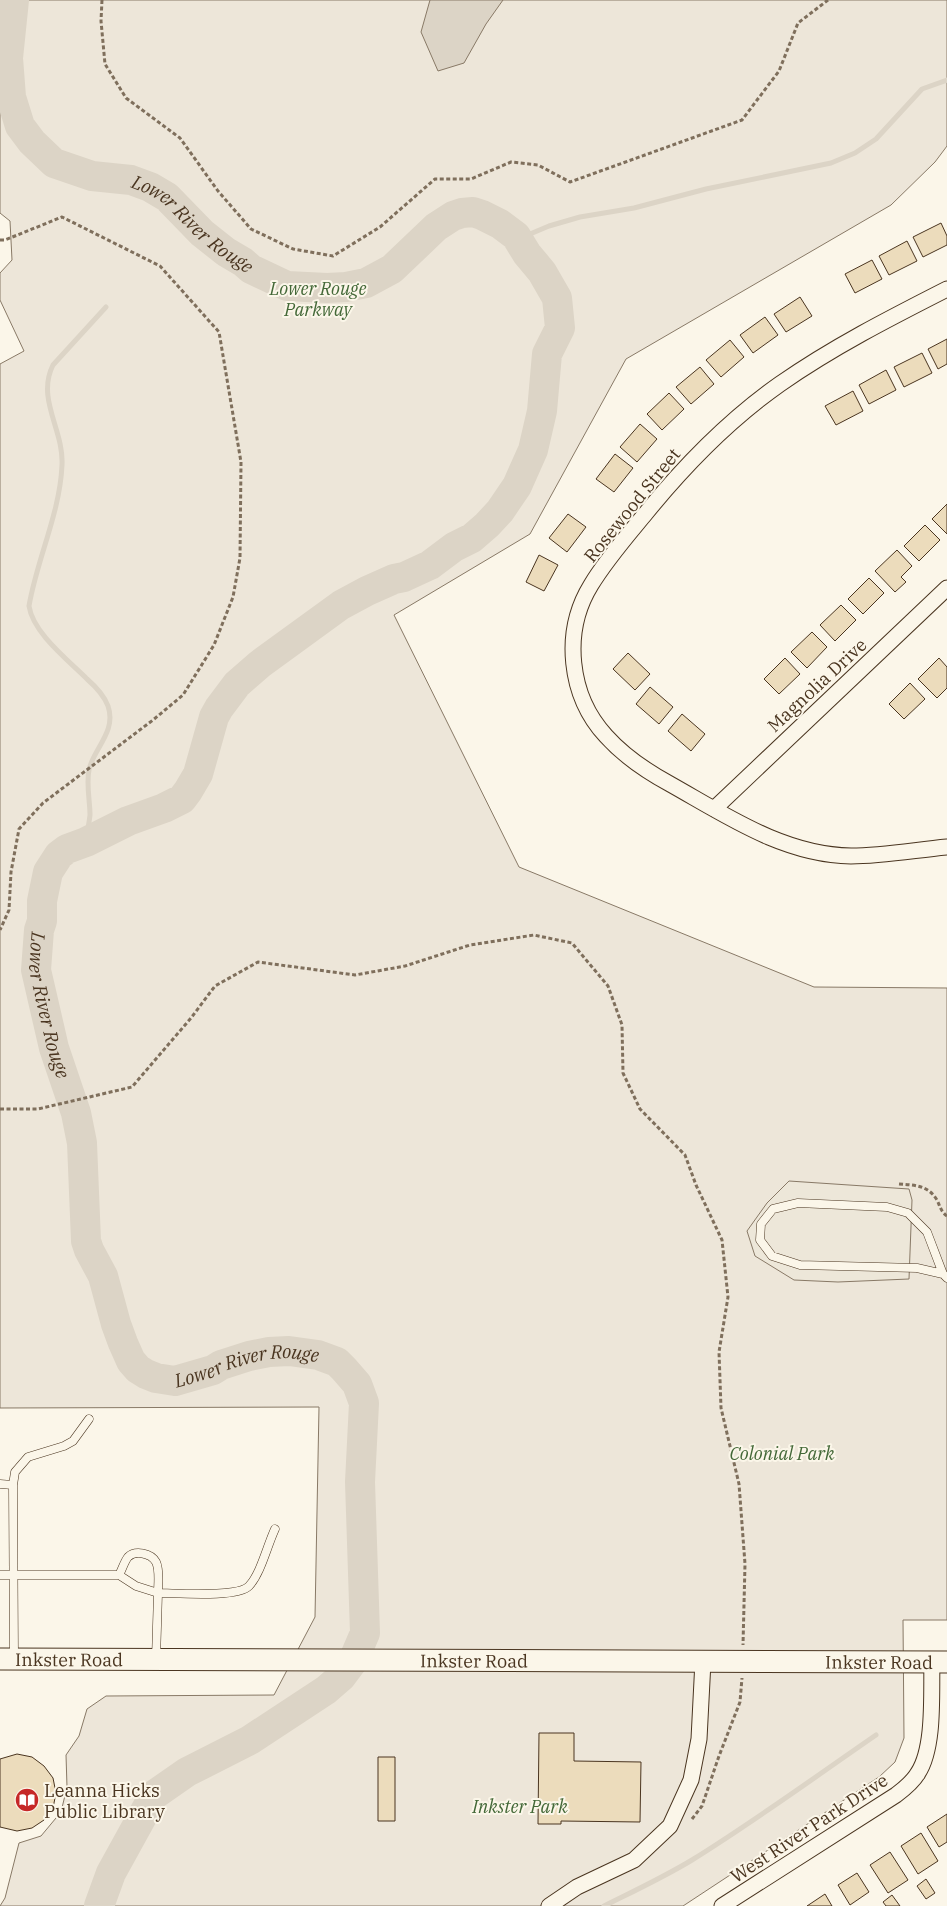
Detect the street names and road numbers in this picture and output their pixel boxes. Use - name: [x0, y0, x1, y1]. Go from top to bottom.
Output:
- street label: Rosewood Street: [579, 443, 685, 567]
- street label: Magnolia Drive: [763, 633, 871, 737]
- street label: Inkster Road: [15, 1648, 123, 1671]
- street label: Inkster Road: [420, 1649, 528, 1672]
- street label: Inkster Road: [825, 1650, 933, 1673]
- street label: West River Park Drive: [726, 1768, 892, 1888]

